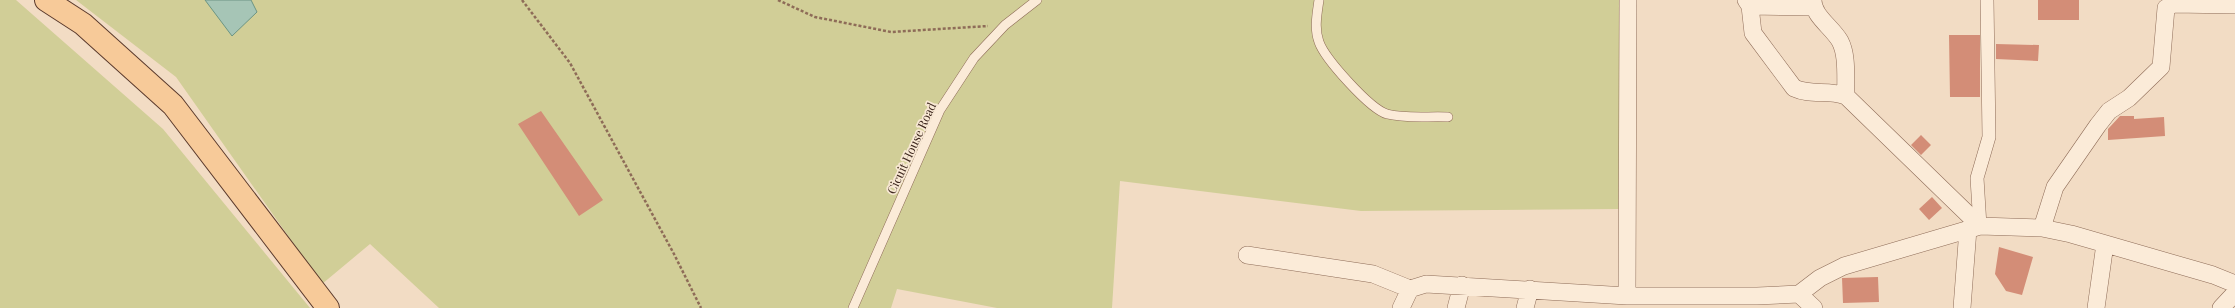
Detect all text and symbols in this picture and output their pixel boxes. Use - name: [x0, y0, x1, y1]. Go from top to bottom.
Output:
- street label: Cicuit House Road: [883, 100, 939, 196]

